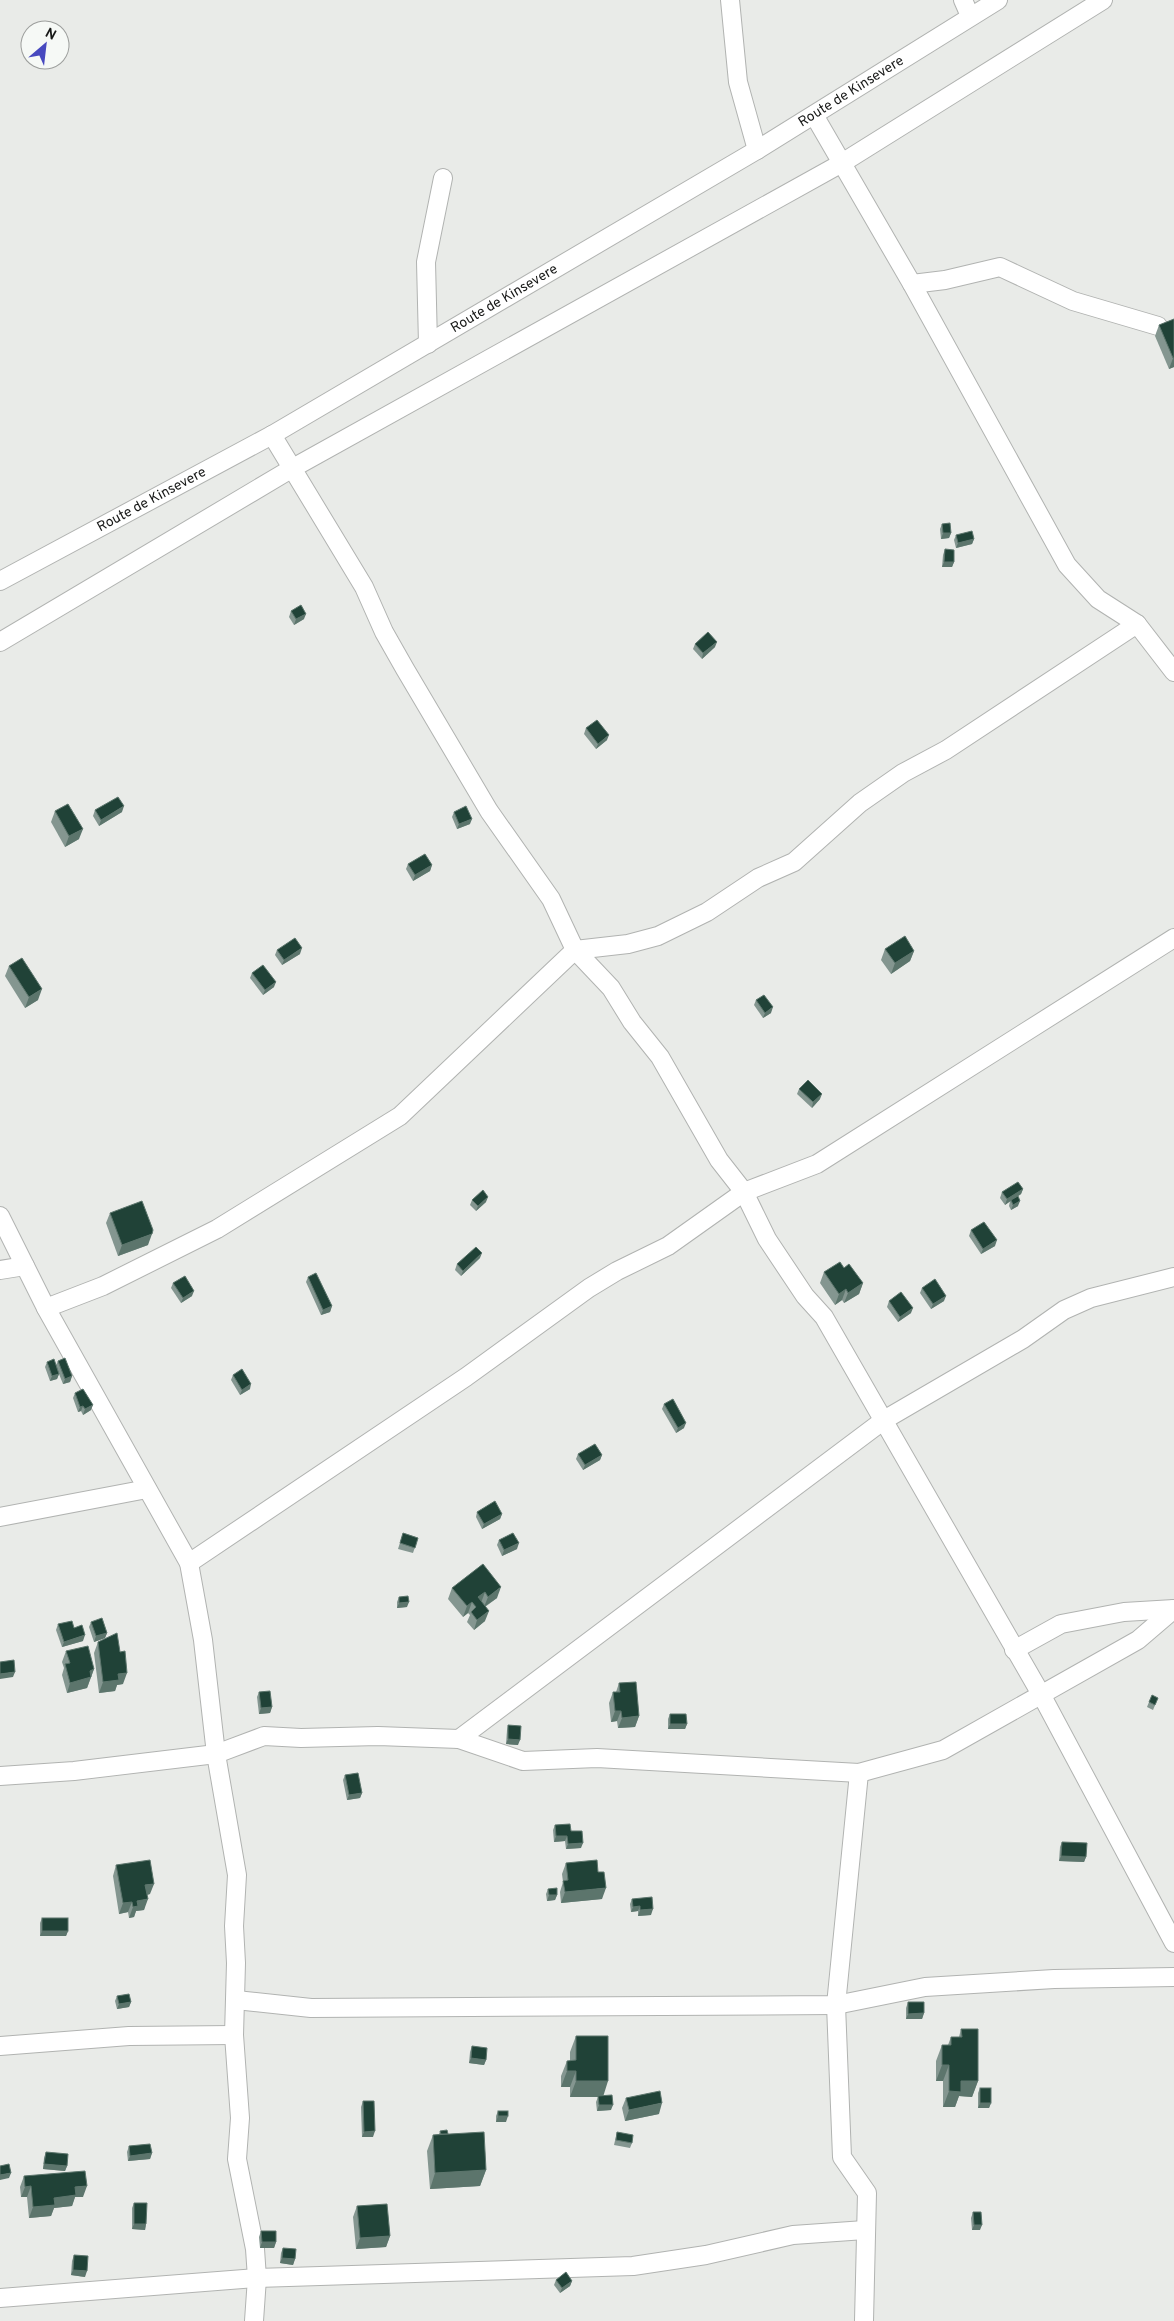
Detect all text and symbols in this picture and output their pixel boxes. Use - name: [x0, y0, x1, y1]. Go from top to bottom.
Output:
- north arrow: [20, 20, 70, 70]
- text: N: [42, 25, 59, 45]
- street label: Route de Kinsevere: [795, 52, 907, 131]
- street label: Route de Kinsevere: [448, 261, 561, 337]
- street label: Route de Kinsevere: [94, 463, 209, 536]

